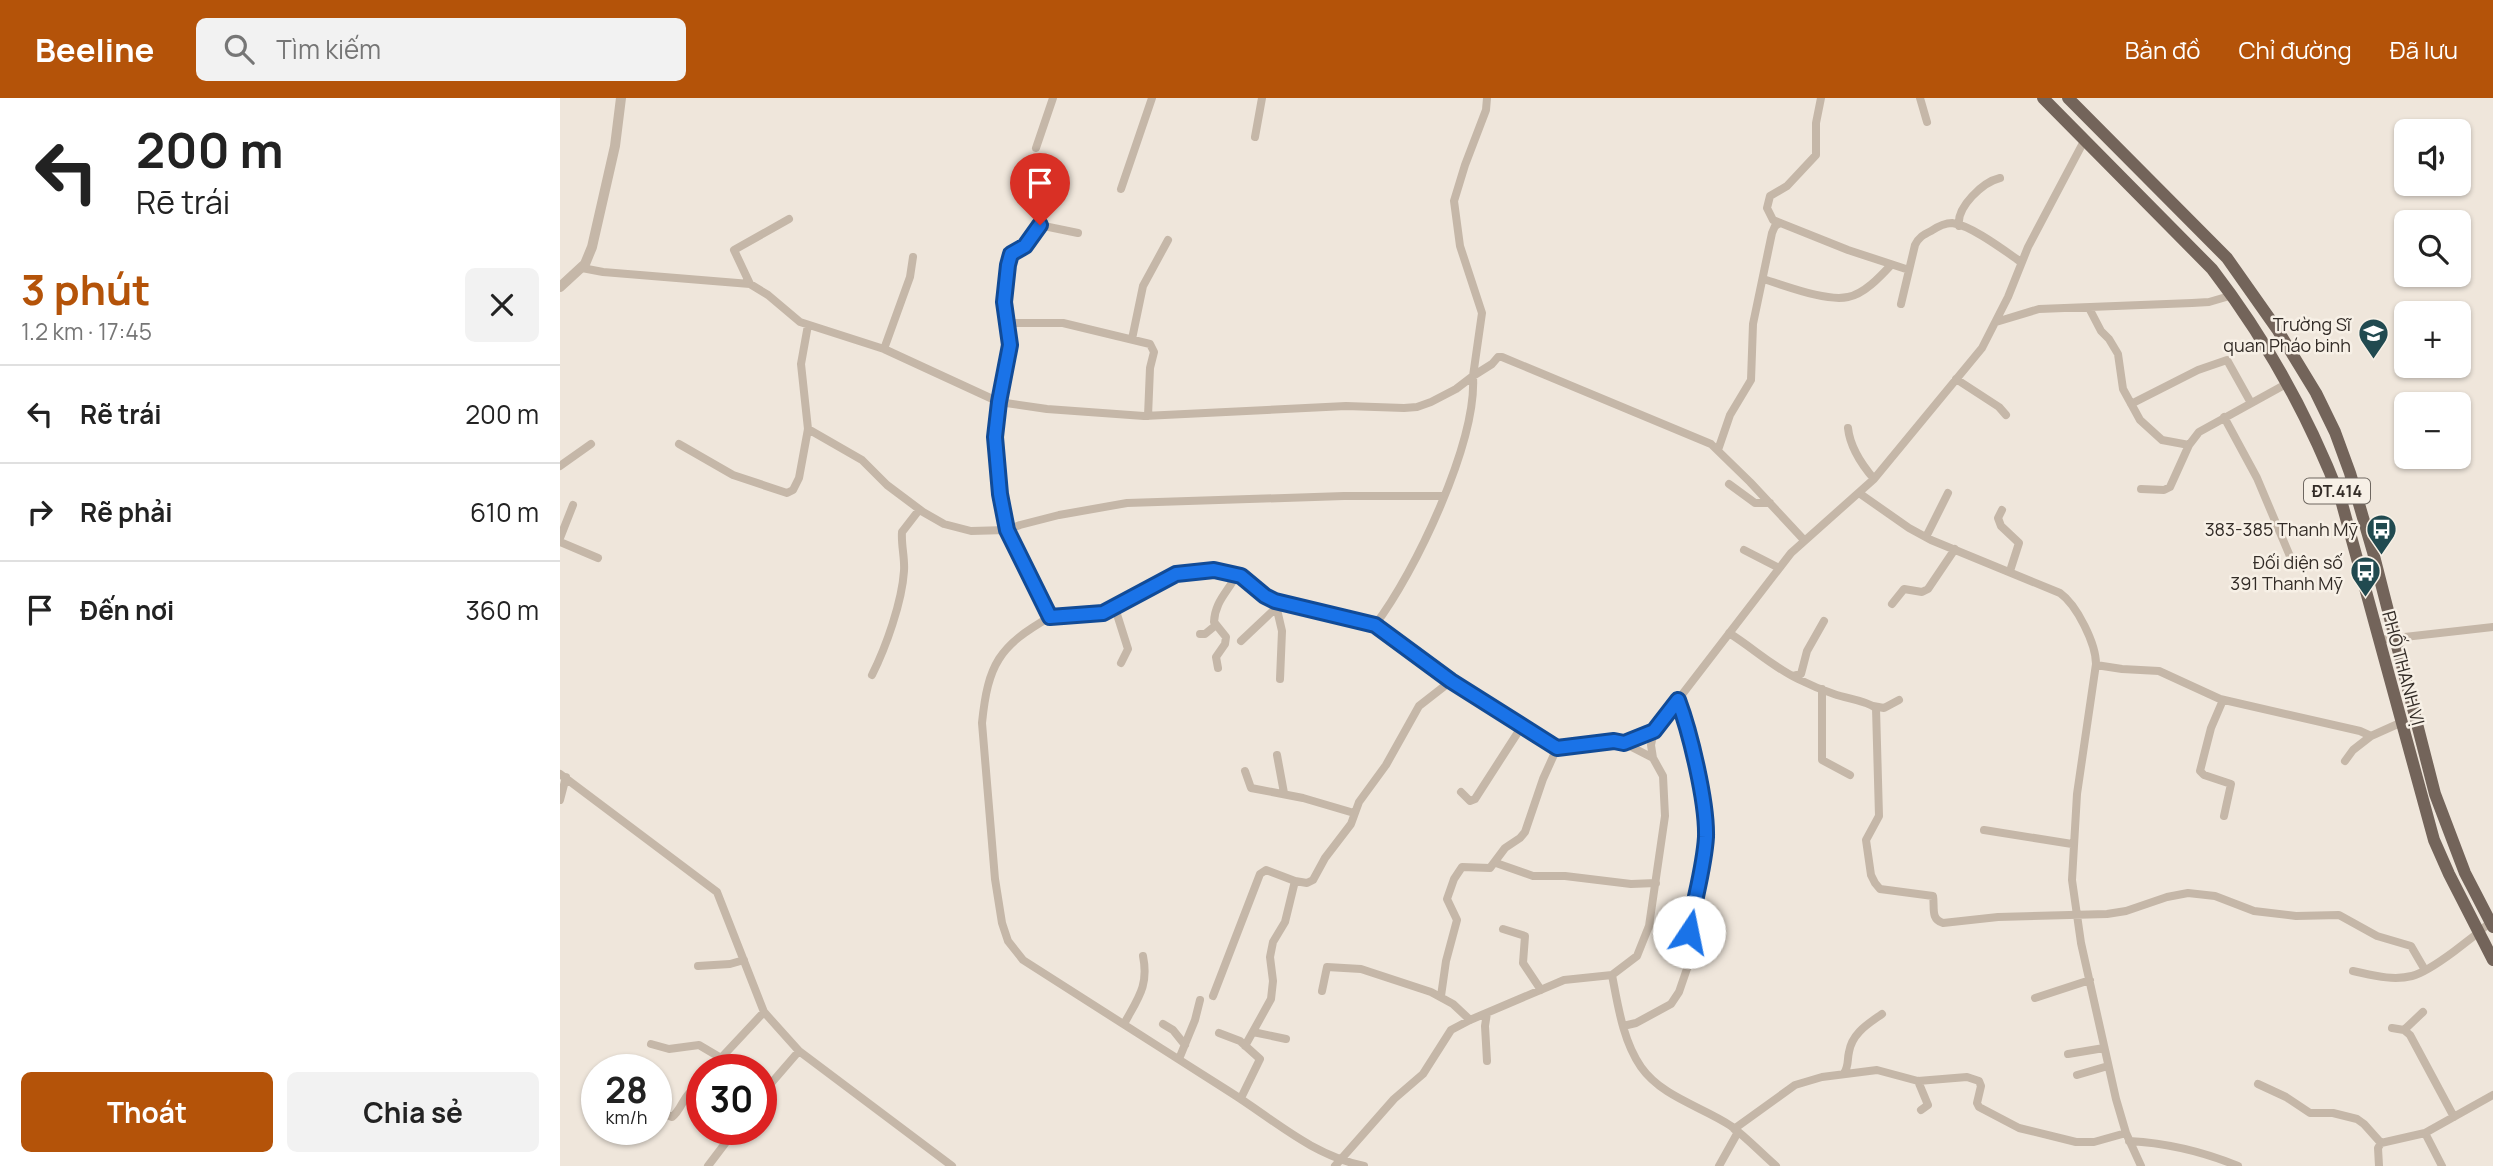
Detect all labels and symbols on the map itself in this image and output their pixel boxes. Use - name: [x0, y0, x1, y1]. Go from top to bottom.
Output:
- pin: [1010, 153, 1070, 225]
- place label: Trường Sĩ quan Pháo binh: [2223, 312, 2352, 357]
- school or university icon: Trường Sĩ quan Pháo binh: [2357, 317, 2391, 361]
- road number: ĐT.414: [2304, 478, 2370, 504]
- bus stop icon: 383-385 Thanh Mỹ: [2364, 512, 2398, 556]
- place label: 383-385 Thanh Mỹ: [2205, 517, 2358, 541]
- place label: Đối diện số 391 Thanh Mỹ: [2230, 550, 2344, 595]
- bus stop icon: Đối diện số 391 Thanh Mỹ: [2349, 555, 2383, 599]
- street label: PHỐ THANH VỊ: [2377, 608, 2432, 728]
- position arrow: [1652, 895, 1726, 969]
- speed limit sign: 30: [686, 1054, 777, 1145]

